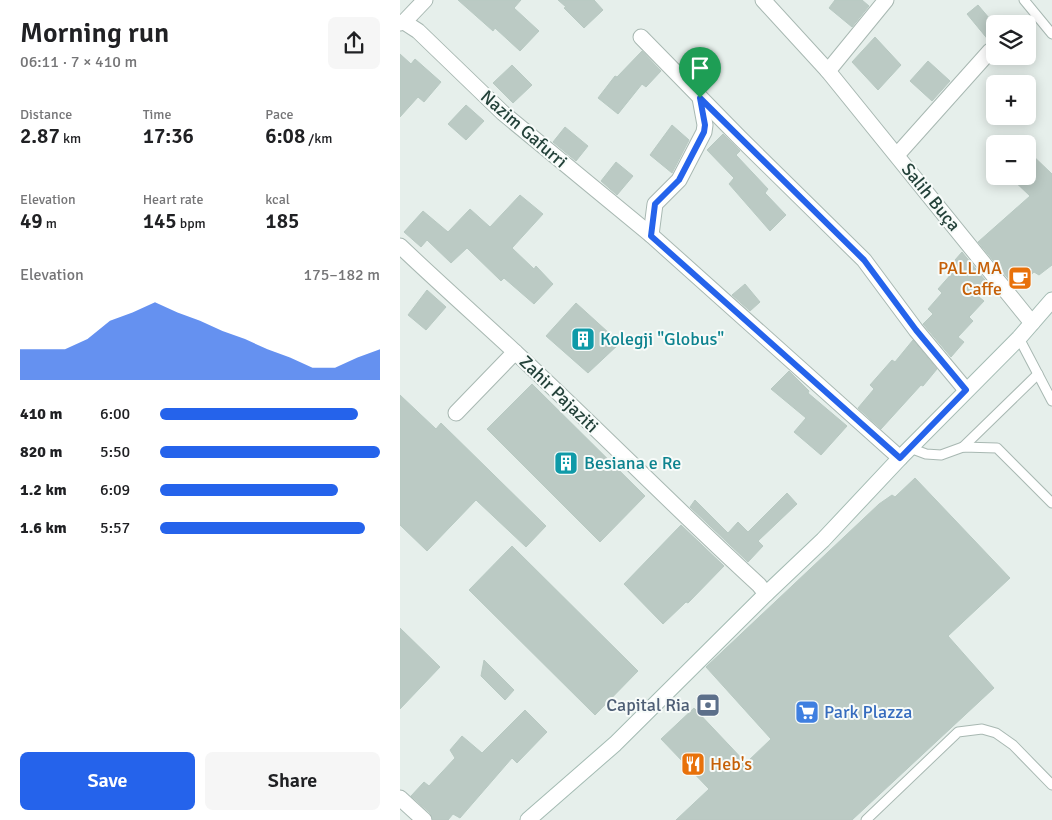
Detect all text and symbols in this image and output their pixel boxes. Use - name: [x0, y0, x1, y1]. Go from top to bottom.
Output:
- map controls: [986, 15, 1036, 185]
- button: layers: [986, 15, 1036, 65]
- text: Morning run: [20, 16, 169, 50]
- button: share: [328, 17, 380, 69]
- pin: [679, 47, 721, 98]
- text: 06:11 · 7 × 410 m: [20, 52, 137, 72]
- icon: arrive: [686, 54, 714, 82]
- button: +: [986, 75, 1036, 125]
- street label: Nazim Gafurri: [476, 85, 572, 173]
- text: Distance: [20, 106, 72, 123]
- text: Time: [143, 106, 172, 123]
- text: Pace: [265, 106, 294, 123]
- text: 2.87: [20, 123, 60, 149]
- text: 17:36: [143, 123, 194, 149]
- text: 6:08: [265, 123, 305, 149]
- text: km: [60, 130, 81, 147]
- text: /km: [305, 130, 332, 147]
- button: −: [986, 135, 1036, 185]
- street label: Salih Buça: [897, 158, 965, 236]
- text: Elevation: [20, 191, 76, 208]
- text: Heart rate: [143, 191, 203, 208]
- text: kcal: [265, 191, 290, 208]
- text: 49: [20, 208, 43, 234]
- text: 145: [143, 208, 177, 234]
- text: 185: [265, 208, 299, 234]
- text: m: [43, 215, 57, 232]
- text: bpm: [177, 215, 206, 232]
- place label: PALLMA Caffe: [938, 257, 1002, 300]
- text: Elevation: [20, 265, 84, 285]
- text: 175–182 m: [303, 265, 380, 285]
- cafe icon: PALLMA Caffe: [1007, 265, 1033, 291]
- building icon: Kolegji "Globus": [570, 326, 596, 352]
- place label: Kolegji "Globus": [600, 328, 724, 350]
- street label: Zahir Pajaziti: [515, 351, 603, 437]
- text: 410 m: [20, 404, 62, 424]
- text: 6:00: [100, 404, 130, 424]
- text: 820 m: [20, 442, 62, 462]
- text: 5:50: [100, 442, 130, 462]
- building icon: Besiana e Re: [553, 450, 579, 476]
- place label: Besiana e Re: [584, 452, 681, 474]
- text: 1.2 km: [20, 480, 67, 500]
- text: 6:09: [100, 480, 130, 500]
- text: 1.6 km: [20, 518, 67, 538]
- text: 5:57: [100, 518, 130, 538]
- bank icon: Capital Ria: [695, 692, 721, 718]
- place label: Capital Ria: [606, 694, 690, 716]
- supermarket icon: Park Plazza: [794, 699, 820, 725]
- place label: Park Plazza: [824, 701, 912, 723]
- restaurant icon: Heb's: [680, 751, 706, 777]
- button: Save: [20, 752, 195, 810]
- button: Share: [205, 752, 380, 810]
- place label: Heb's: [710, 753, 752, 775]

